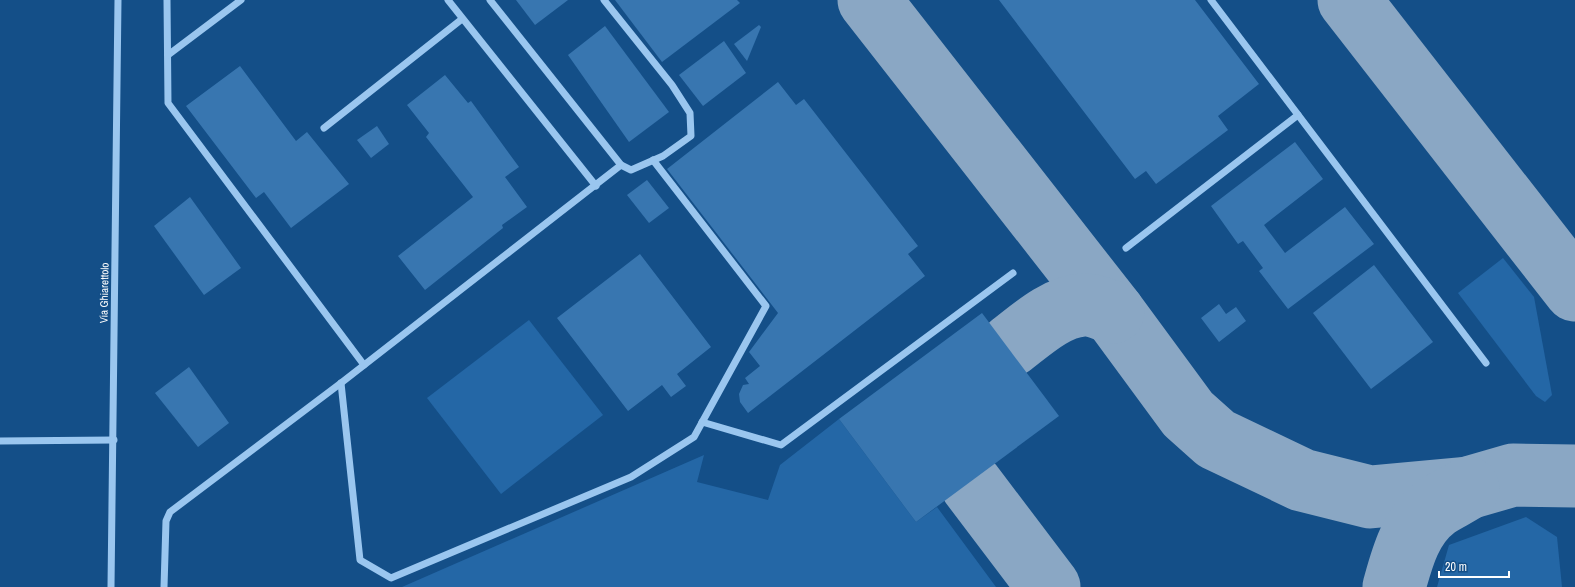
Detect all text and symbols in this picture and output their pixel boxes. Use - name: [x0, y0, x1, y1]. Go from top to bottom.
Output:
- street label: Via Ghiarettolo: [96, 263, 112, 323]
- scale bar: [1439, 553, 1509, 579]
- text: 20 m: [1445, 559, 1467, 575]

